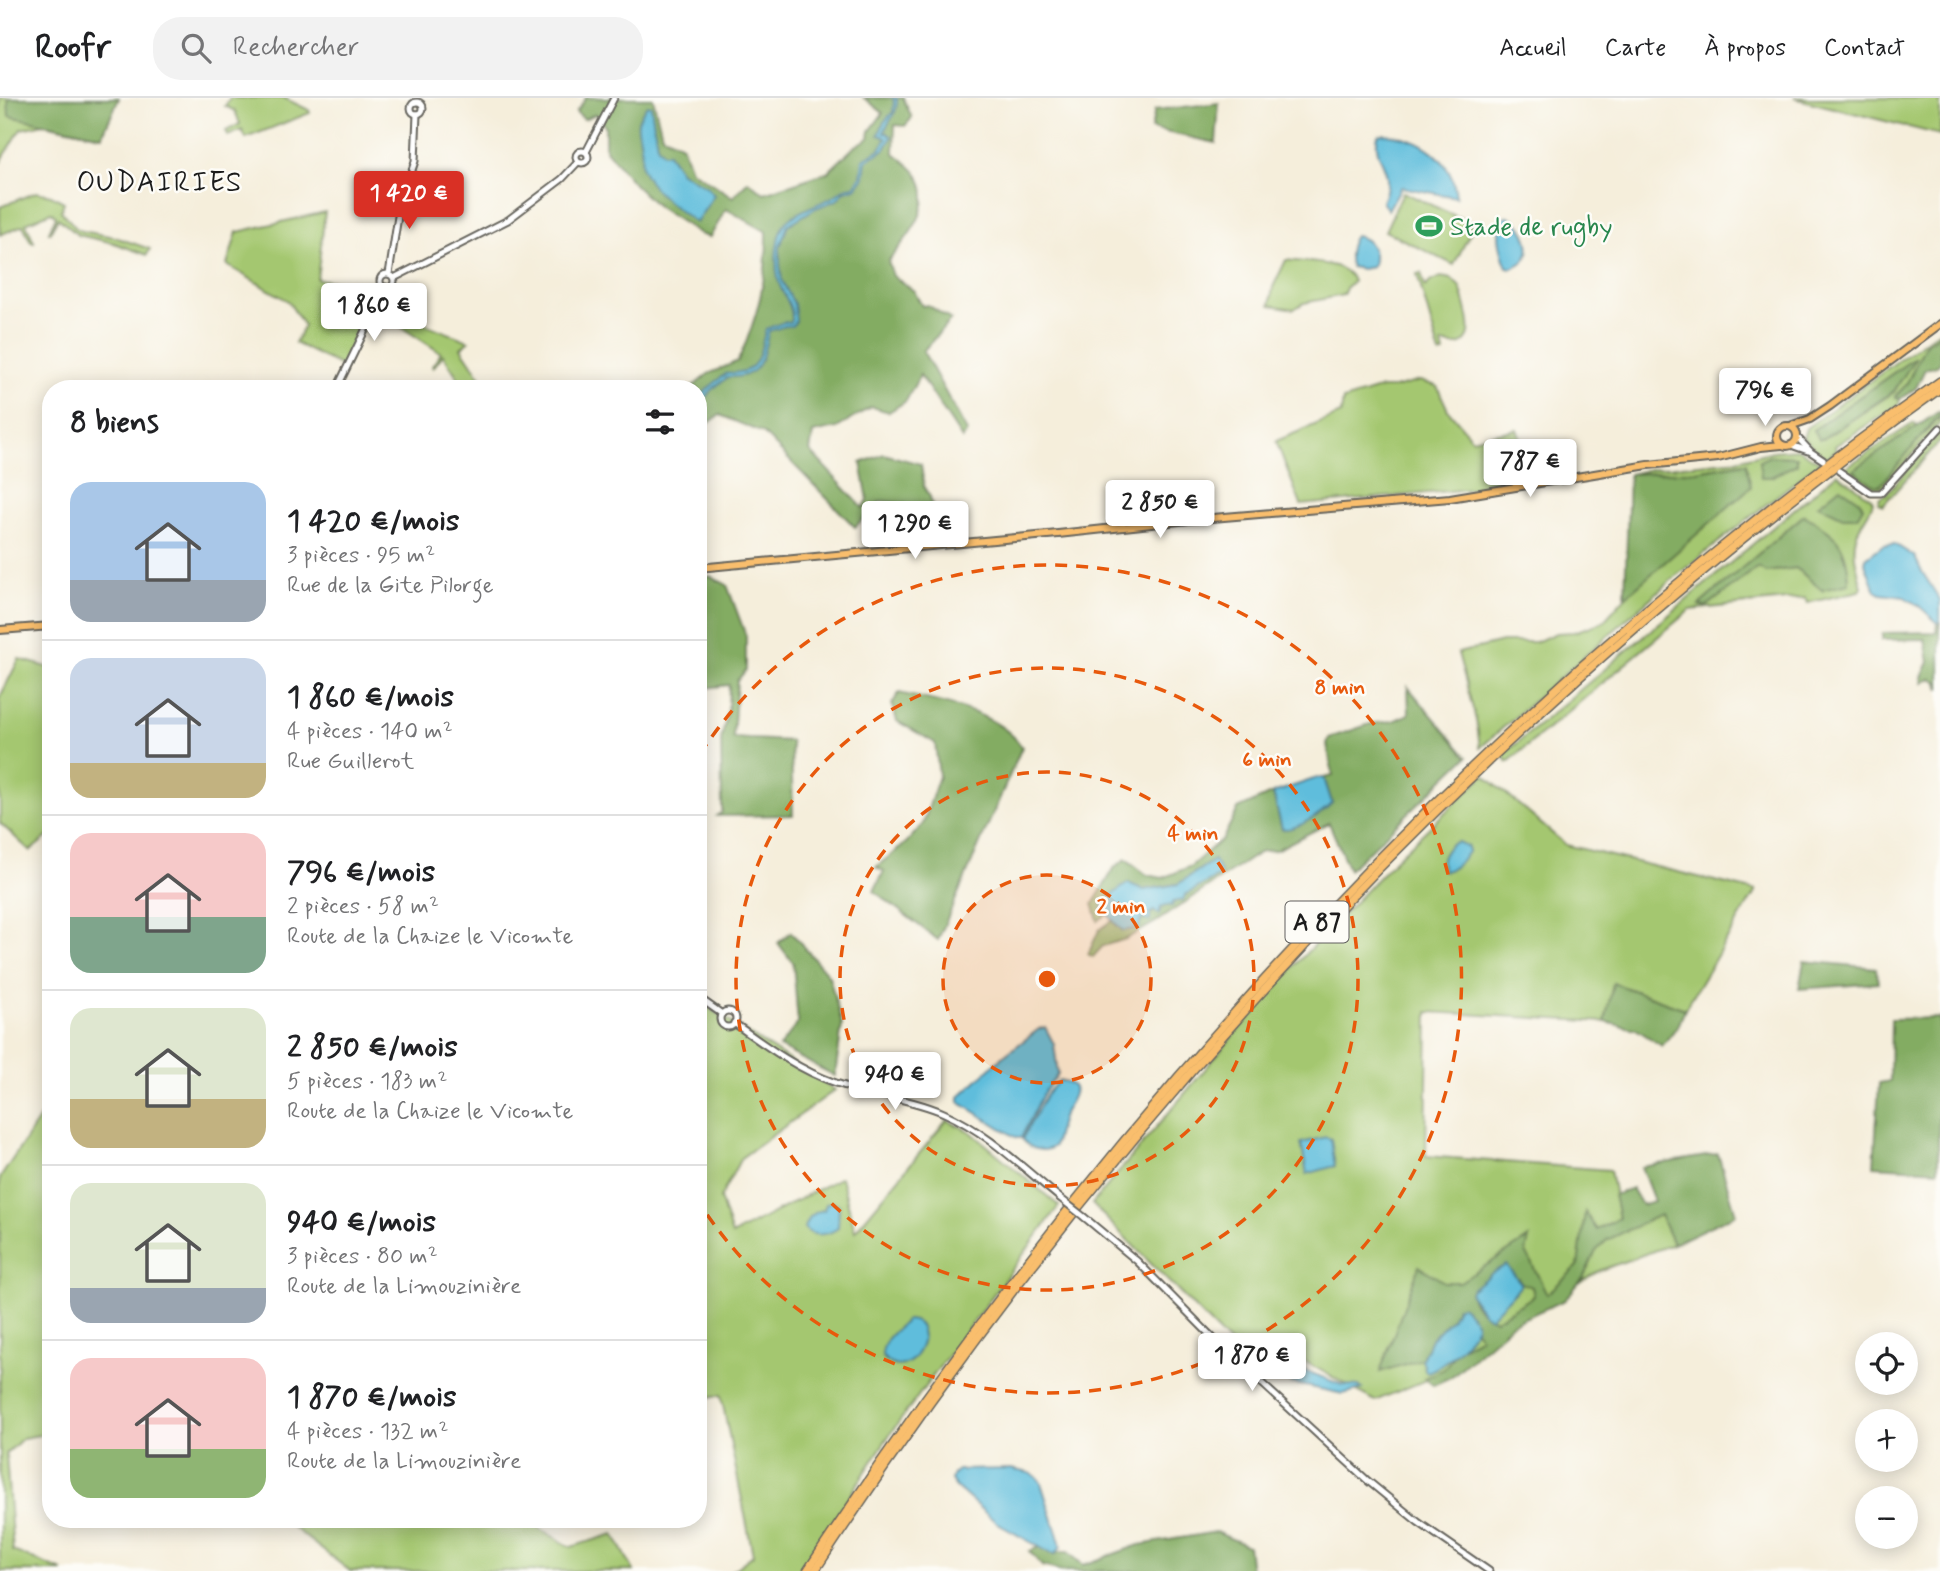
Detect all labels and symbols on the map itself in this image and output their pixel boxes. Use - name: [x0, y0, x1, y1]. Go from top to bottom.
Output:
- district label: OUDAIRIES: [77, 165, 243, 202]
- pin: 1 420 €: [344, 172, 474, 231]
- sports icon: Stade de rugby: [1414, 211, 1444, 241]
- place label: Stade de rugby: [1450, 211, 1612, 247]
- pin: 1 860 €: [309, 284, 439, 343]
- pin: 796 €: [1716, 368, 1814, 428]
- pin: 787 €: [1481, 440, 1579, 499]
- pin: 2 850 €: [1095, 480, 1225, 540]
- pin: 1 290 €: [850, 502, 980, 561]
- text: 8 min: [1315, 674, 1365, 702]
- text: 6 min: [1242, 746, 1292, 774]
- text: 4 min: [1167, 820, 1219, 848]
- text: 2 min: [1096, 893, 1146, 921]
- road number: A 87: [1286, 902, 1348, 942]
- centre of rings: [1035, 967, 1059, 991]
- pin: 940 €: [846, 1052, 944, 1112]
- pin: 1 870 €: [1187, 1334, 1317, 1393]

